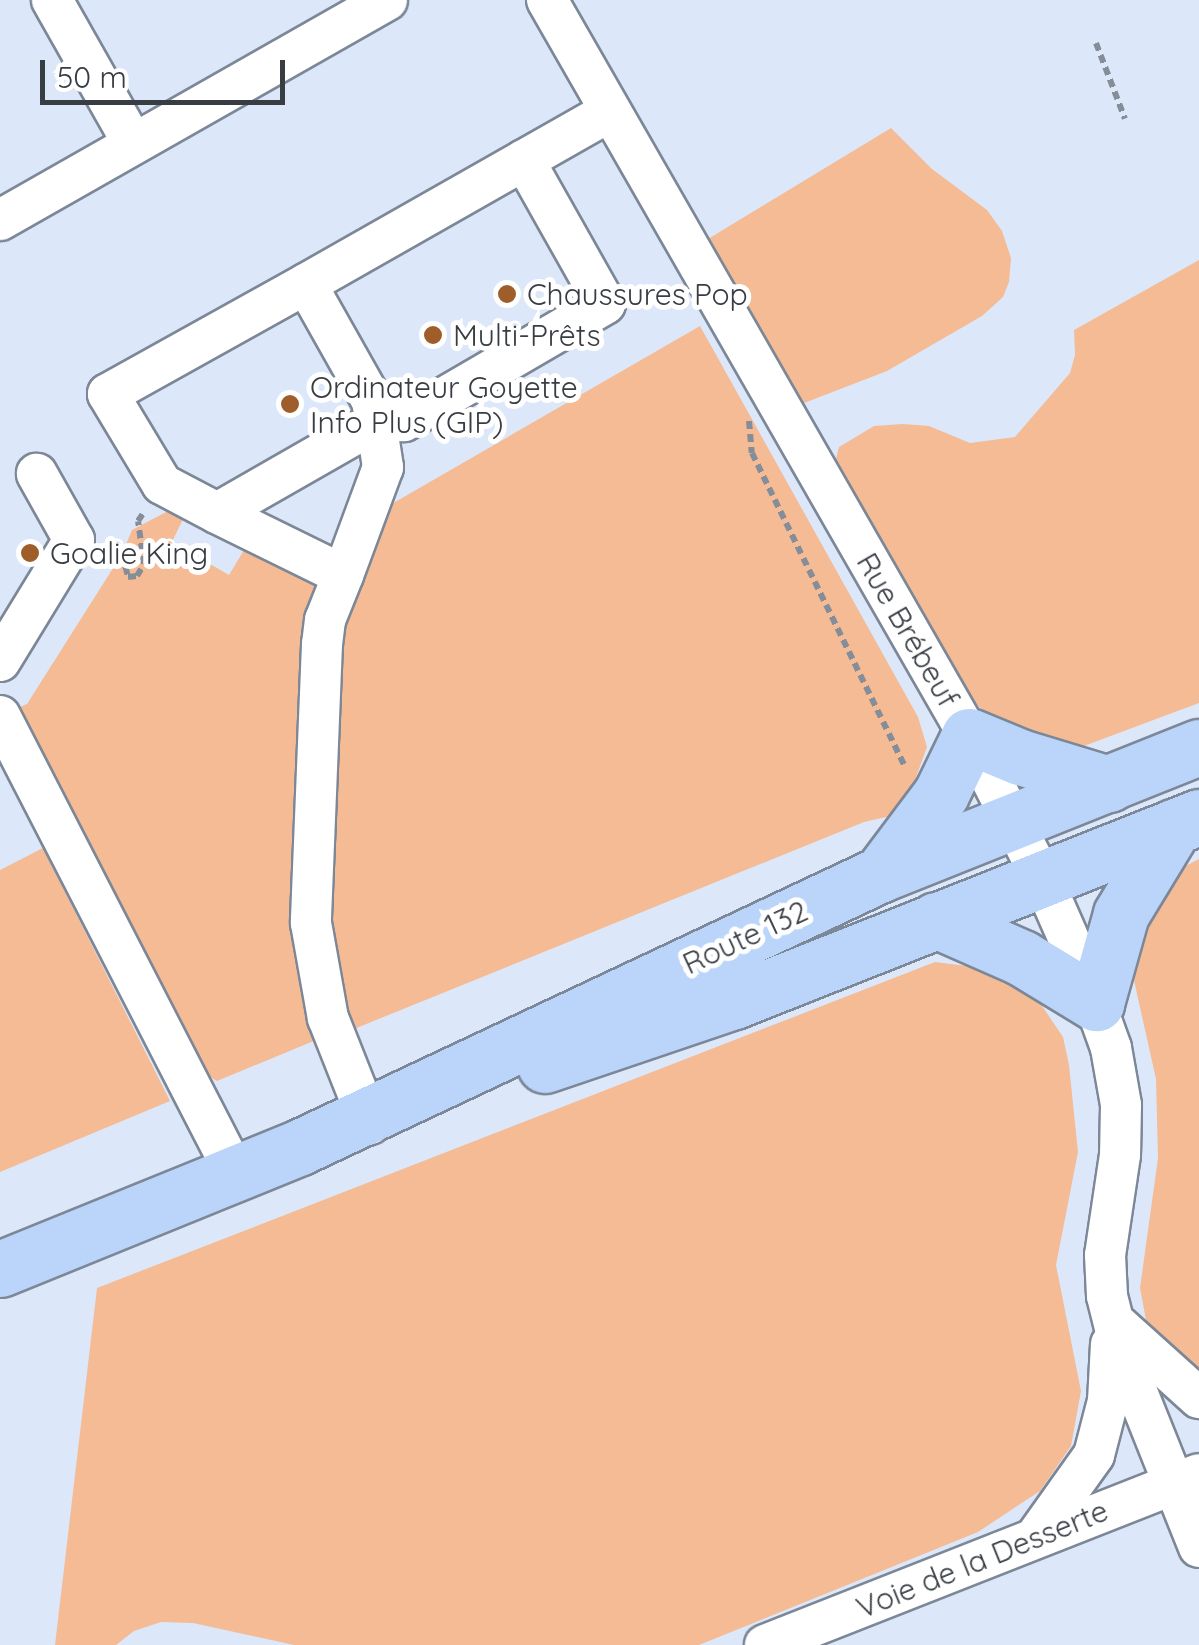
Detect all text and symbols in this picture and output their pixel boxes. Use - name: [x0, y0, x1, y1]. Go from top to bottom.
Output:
- scale bar: [45, 40, 290, 102]
- text: 50 m: [57, 58, 127, 96]
- place label: Chaussures Pop: [527, 276, 748, 312]
- marker: Chaussures Pop: [496, 283, 518, 305]
- place label: Multi-Prêts: [453, 317, 601, 353]
- marker: Multi-Prêts: [422, 324, 444, 346]
- place label: Ordinateur Goyette Info Plus (GIP): [310, 369, 578, 440]
- marker: Ordinateur Goyette Info Plus (GIP): [279, 393, 301, 415]
- place label: Goalie King: [50, 535, 208, 571]
- marker: Goalie King: [19, 542, 41, 564]
- street label: Rue Brébeuf: [849, 546, 967, 714]
- street label: Route 132: [677, 892, 813, 982]
- street label: Voie de la Desserte: [851, 1492, 1113, 1626]

